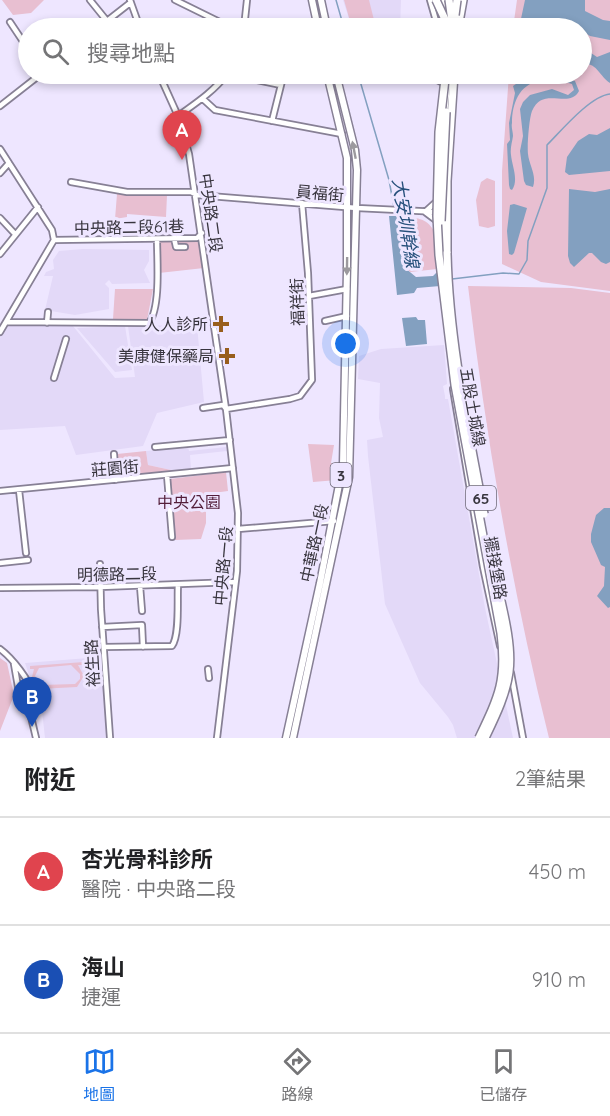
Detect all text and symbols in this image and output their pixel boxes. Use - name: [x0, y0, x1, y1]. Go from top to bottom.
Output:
- search box: [18, 18, 592, 84]
- icon: search: [39, 35, 72, 68]
- text: 搜尋地點: [87, 39, 175, 67]
- pin: A: [162, 110, 201, 160]
- one-way arrow: [349, 140, 358, 159]
- street label: 中央路二段: [196, 172, 226, 254]
- water label: 大安圳幹線: [388, 177, 425, 271]
- street label: 員福街: [295, 181, 345, 205]
- street label: 中央路二段61巷: [74, 216, 184, 238]
- one-way arrow: [342, 256, 352, 275]
- street label: 福祥街: [286, 278, 308, 326]
- place label: 人人診所: [144, 314, 208, 334]
- marker: 人人診所: [212, 315, 230, 333]
- your location: [331, 329, 360, 358]
- place label: 美康健保藥局: [118, 346, 214, 366]
- marker: 美康健保藥局: [218, 347, 236, 365]
- street label: 五股土城線: [456, 366, 490, 448]
- street label: 莊園街: [90, 456, 140, 480]
- road number: 3: [330, 463, 352, 487]
- road number: 65: [466, 486, 496, 510]
- park label: 中央公園: [157, 492, 221, 512]
- street label: 中華路一段: [296, 502, 332, 584]
- street label: 中央路一段: [210, 525, 236, 607]
- street label: 擺接堡路: [481, 535, 511, 601]
- street label: 明德路二段: [77, 563, 157, 585]
- street label: 裕生路: [81, 639, 103, 687]
- pin: B: [12, 678, 51, 727]
- text: 附近: [24, 763, 76, 796]
- text: 2筆結果: [515, 766, 586, 791]
- text: 杏光骨科診所: [81, 845, 213, 873]
- text: A: [37, 859, 50, 884]
- text: 450 m: [529, 859, 586, 884]
- text: 醫院 · 中央路二段: [81, 876, 236, 901]
- text: 海山: [81, 953, 125, 981]
- text: B: [37, 967, 50, 992]
- text: 910 m: [532, 967, 586, 992]
- text: 捷運: [81, 984, 121, 1009]
- tab: 地圖: [83, 1045, 116, 1105]
- tab: 路線: [281, 1045, 314, 1105]
- tab: 已儲存: [479, 1045, 527, 1105]

